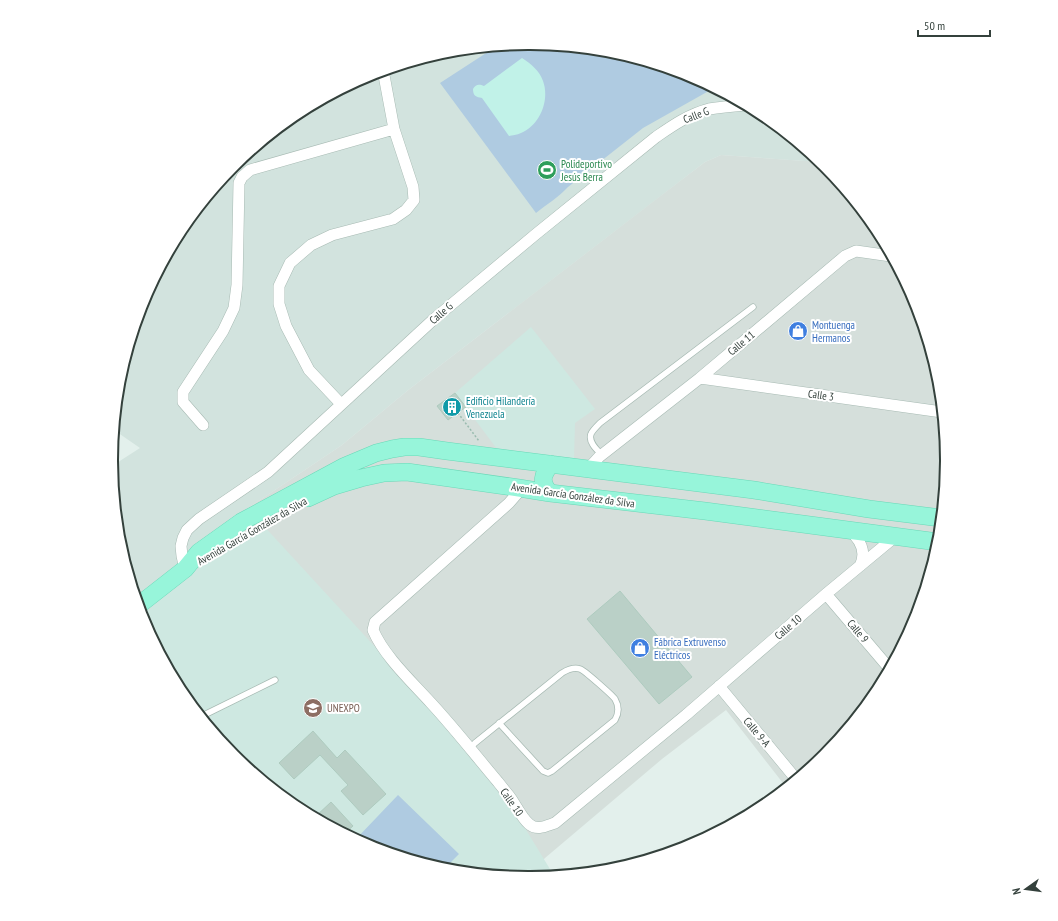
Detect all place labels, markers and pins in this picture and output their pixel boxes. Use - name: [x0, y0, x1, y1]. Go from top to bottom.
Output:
- place label: Polideportivo Jesús Berra: [560, 157, 612, 184]
- sports icon: Polideportivo Jesús Berra: [536, 159, 558, 181]
- place label: Montuenga Hermanos: [812, 318, 855, 345]
- shop icon: Montuenga Hermanos: [787, 320, 809, 342]
- place label: Edificio Hilandería Venezuela: [465, 394, 535, 421]
- building icon: Edificio Hilandería Venezuela: [441, 396, 463, 418]
- place label: Fábrica Extruvenso Eléctricos: [654, 635, 726, 662]
- shop icon: Fábrica Extruvenso Eléctricos: [629, 637, 651, 659]
- school or university icon: UNEXPO: [302, 697, 324, 719]
- place label: UNEXPO: [327, 701, 360, 715]

